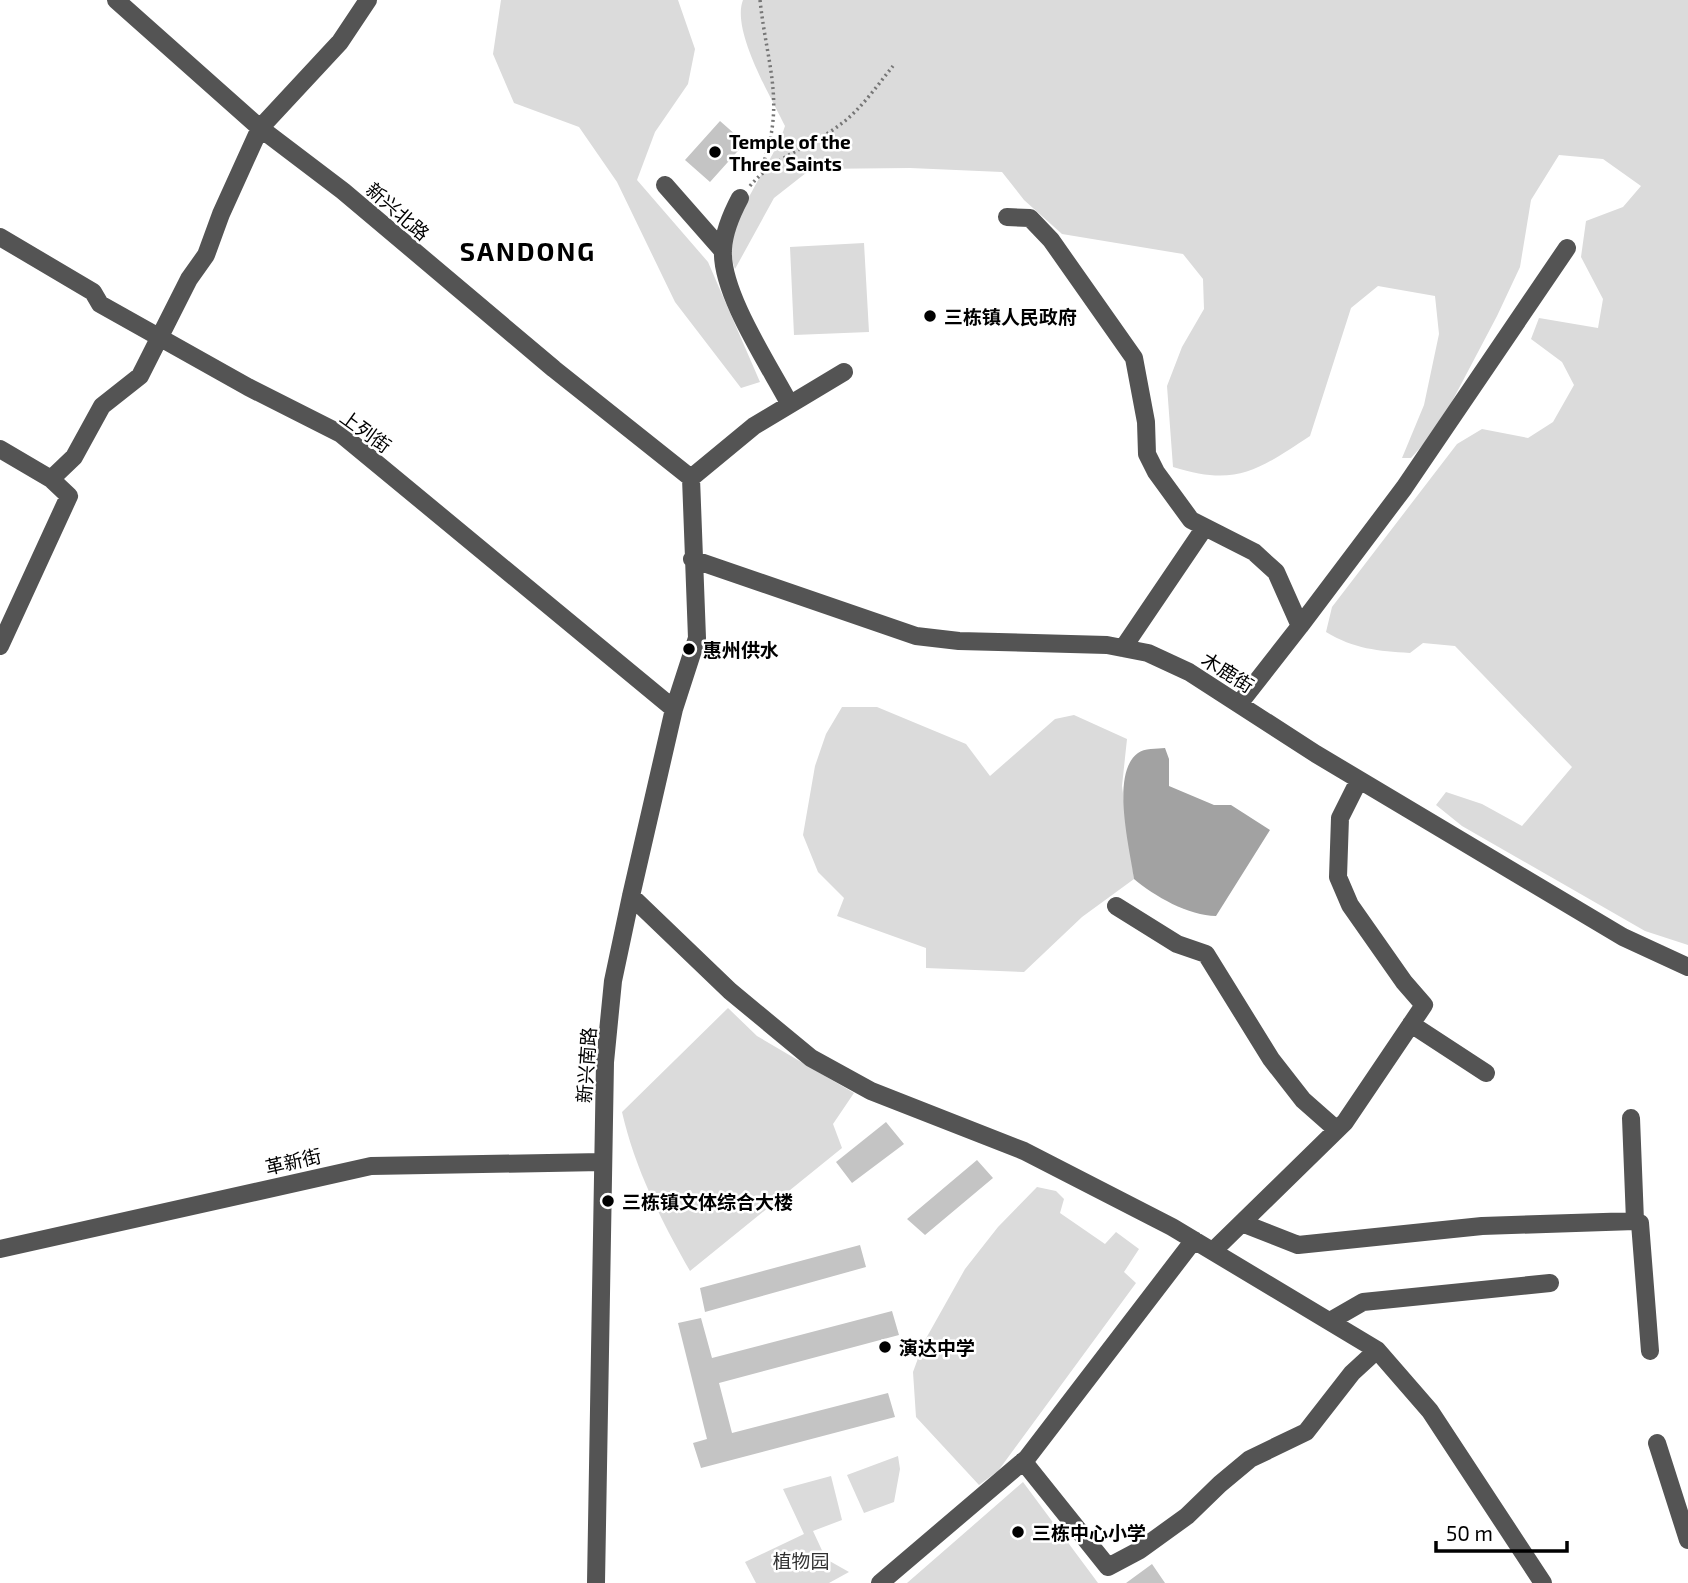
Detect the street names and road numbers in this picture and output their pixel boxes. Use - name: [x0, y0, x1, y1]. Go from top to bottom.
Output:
- street label: 新兴北路: [362, 177, 434, 245]
- street label: 上列街: [336, 405, 396, 457]
- street label: 木鹿街: [1198, 647, 1258, 697]
- street label: 新兴南路: [572, 1026, 600, 1104]
- street label: 革新街: [263, 1143, 323, 1179]

